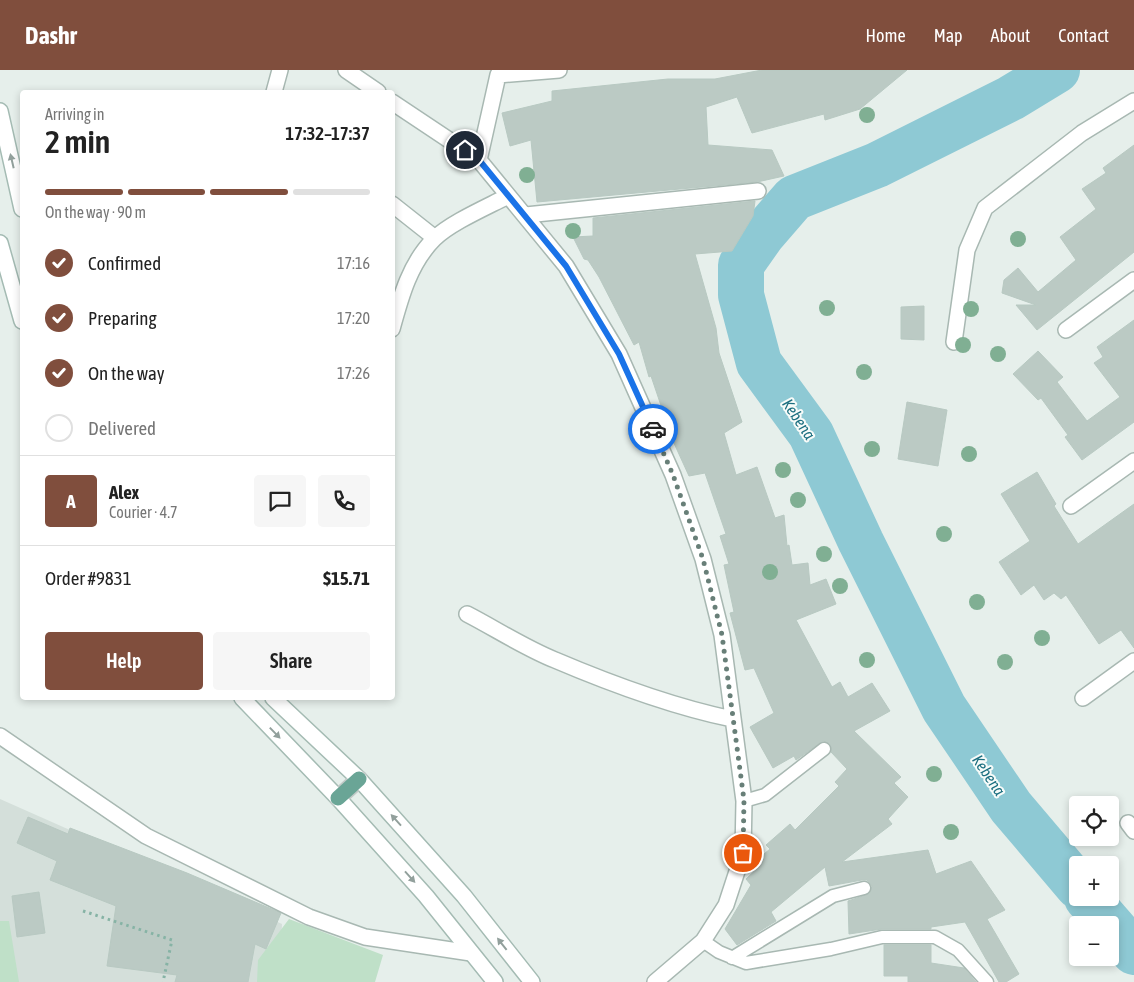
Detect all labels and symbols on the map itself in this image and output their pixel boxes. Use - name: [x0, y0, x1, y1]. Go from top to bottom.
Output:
- pin: [444, 129, 486, 171]
- one-way arrow: [8, 154, 16, 169]
- water label: Kebena: [779, 395, 819, 443]
- courier: [628, 404, 678, 454]
- one-way arrow: [269, 726, 281, 738]
- water label: Kebena: [969, 751, 1009, 799]
- one-way arrow: [390, 815, 402, 827]
- pin: [722, 832, 764, 874]
- one-way arrow: [404, 871, 416, 883]
- one-way arrow: [496, 938, 507, 951]

